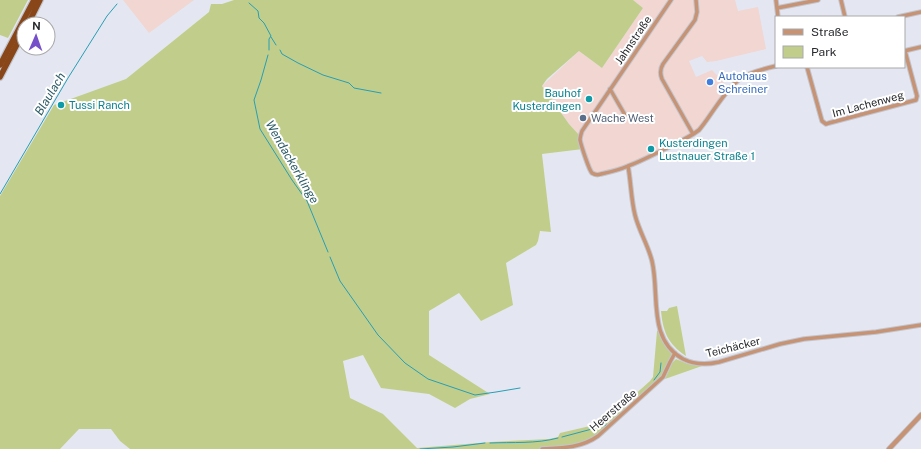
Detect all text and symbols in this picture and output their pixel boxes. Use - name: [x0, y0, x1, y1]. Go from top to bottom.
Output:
- street label: Jahnstraße: [612, 14, 654, 66]
- north arrow: [16, 16, 56, 56]
- legend: [775, 16, 905, 68]
- text: N: [32, 20, 41, 32]
- text: Straße: [811, 25, 849, 39]
- text: Park: [811, 45, 837, 59]
- water label: Blaulach: [32, 70, 68, 118]
- place label: Autohaus Schreiner: [718, 70, 768, 95]
- marker: Autohaus Schreiner: [705, 77, 715, 87]
- place label: Bauhof Kusterdingen: [512, 87, 582, 112]
- street label: Im Lachenweg: [831, 89, 905, 119]
- marker: Bauhof Kusterdingen: [584, 94, 594, 104]
- place label: Tussi Ranch: [69, 99, 130, 111]
- marker: Tussi Ranch: [56, 100, 66, 110]
- place label: Wache West: [591, 112, 654, 124]
- marker: Wache West: [578, 113, 588, 123]
- water label: Wendackerklinge: [263, 118, 322, 206]
- place label: Kusterdingen Lustnauer Straße 1: [659, 137, 755, 162]
- marker: Kusterdingen Lustnauer Straße 1: [646, 144, 656, 154]
- street label: Teichäcker: [705, 334, 761, 360]
- street label: Heerstraße: [587, 387, 639, 433]

